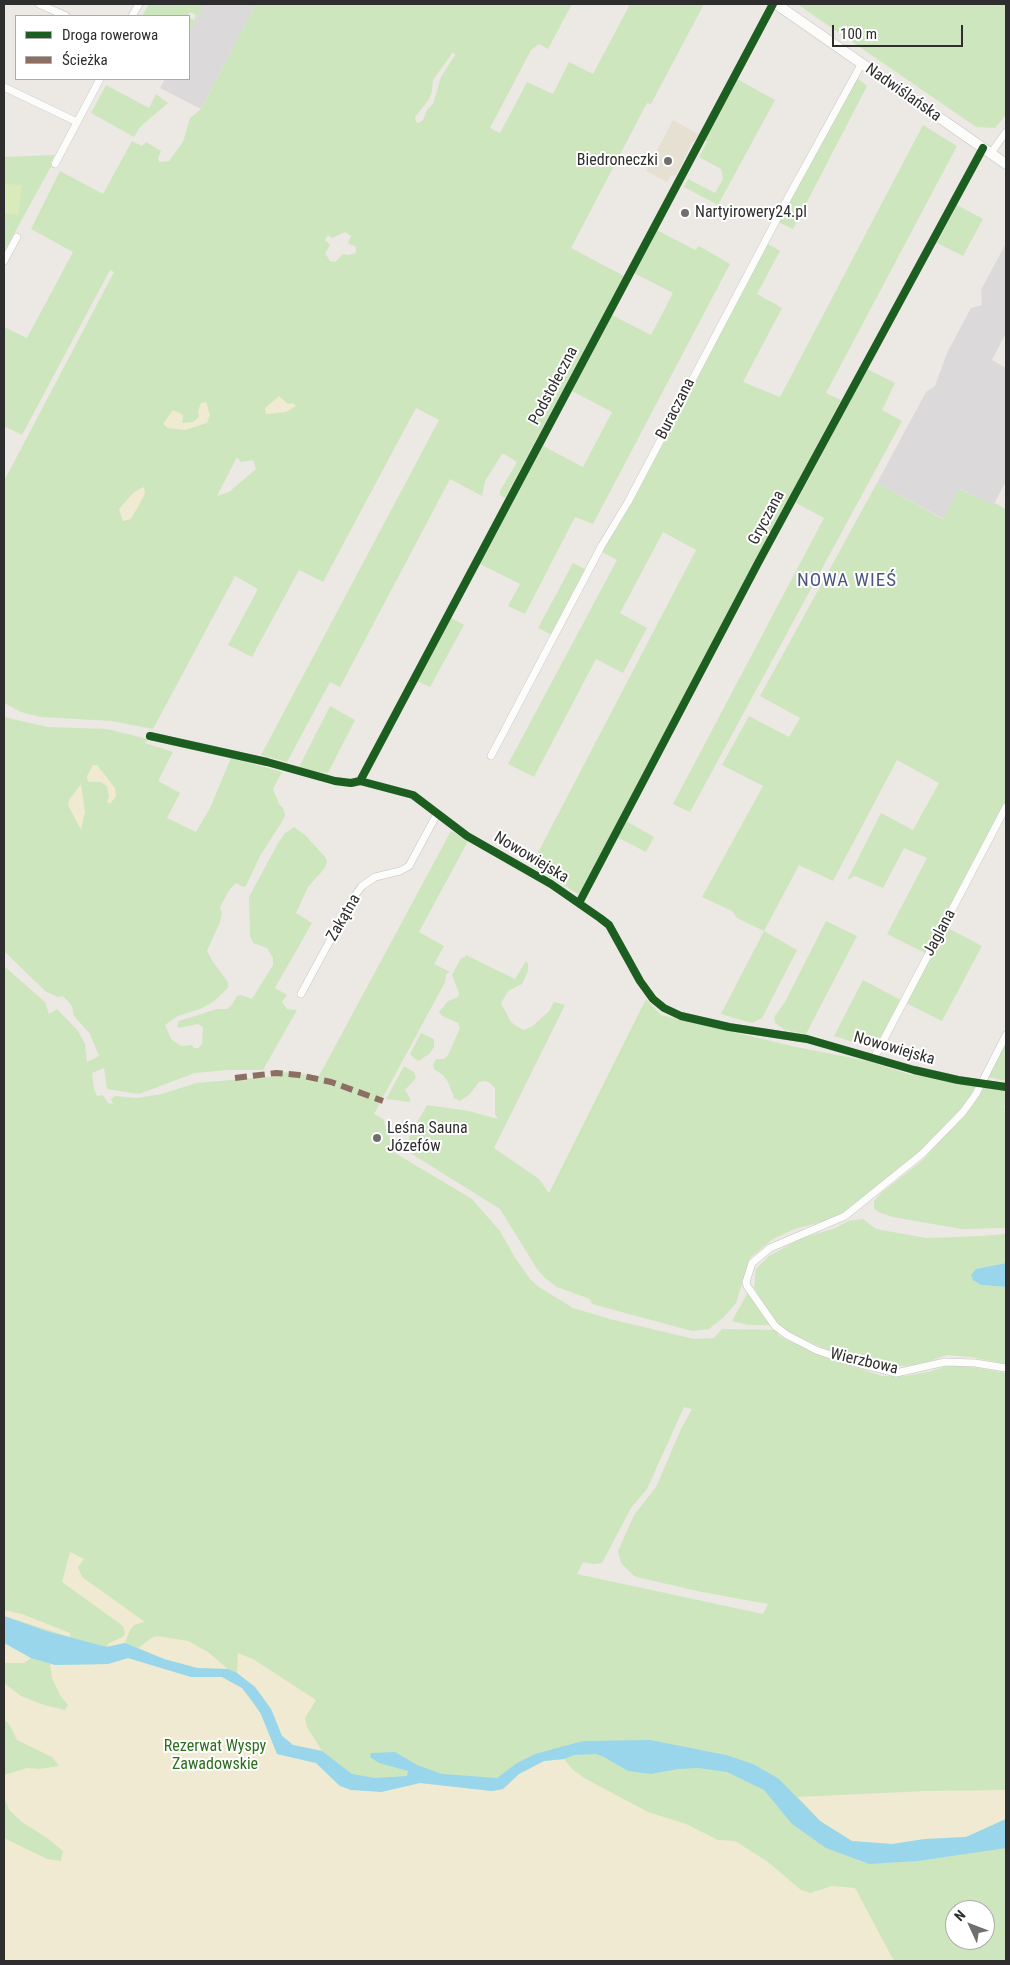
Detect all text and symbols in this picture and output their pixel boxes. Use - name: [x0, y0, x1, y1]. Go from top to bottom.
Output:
- legend: [15, 15, 190, 80]
- scale bar: [835, 15, 966, 47]
- text: 100 m: [840, 25, 877, 43]
- text: Droga rowerowa: [62, 26, 158, 44]
- text: Ścieżka: [62, 51, 108, 69]
- street label: Nadwiślańska: [861, 60, 945, 126]
- place label: Biedroneczki: [577, 151, 658, 171]
- marker: Biedroneczki: [662, 155, 674, 167]
- place label: Nartyirowery24.pl: [695, 203, 807, 223]
- marker: Nartyirowery24.pl: [679, 207, 691, 219]
- street label: Podstołeczna: [525, 344, 583, 428]
- street label: Buraczana: [652, 375, 700, 443]
- street label: Gryczana: [745, 488, 789, 548]
- district label: NOWA WIEŚ: [796, 570, 898, 592]
- street label: Nowowiejska: [490, 828, 572, 888]
- street label: Zakątna: [323, 891, 365, 945]
- street label: Jaglana: [920, 906, 960, 960]
- street label: Nowowiejska: [851, 1028, 937, 1070]
- place label: Leśna Sauna Józefów: [387, 1119, 468, 1157]
- marker: Leśna Sauna Józefów: [371, 1132, 383, 1144]
- street label: Wierzbowa: [828, 1345, 900, 1379]
- park label: Rezerwat Wyspy Zawadowskie: [164, 1737, 266, 1775]
- north arrow: [945, 1900, 995, 1950]
- text: N: [951, 1907, 969, 1924]

